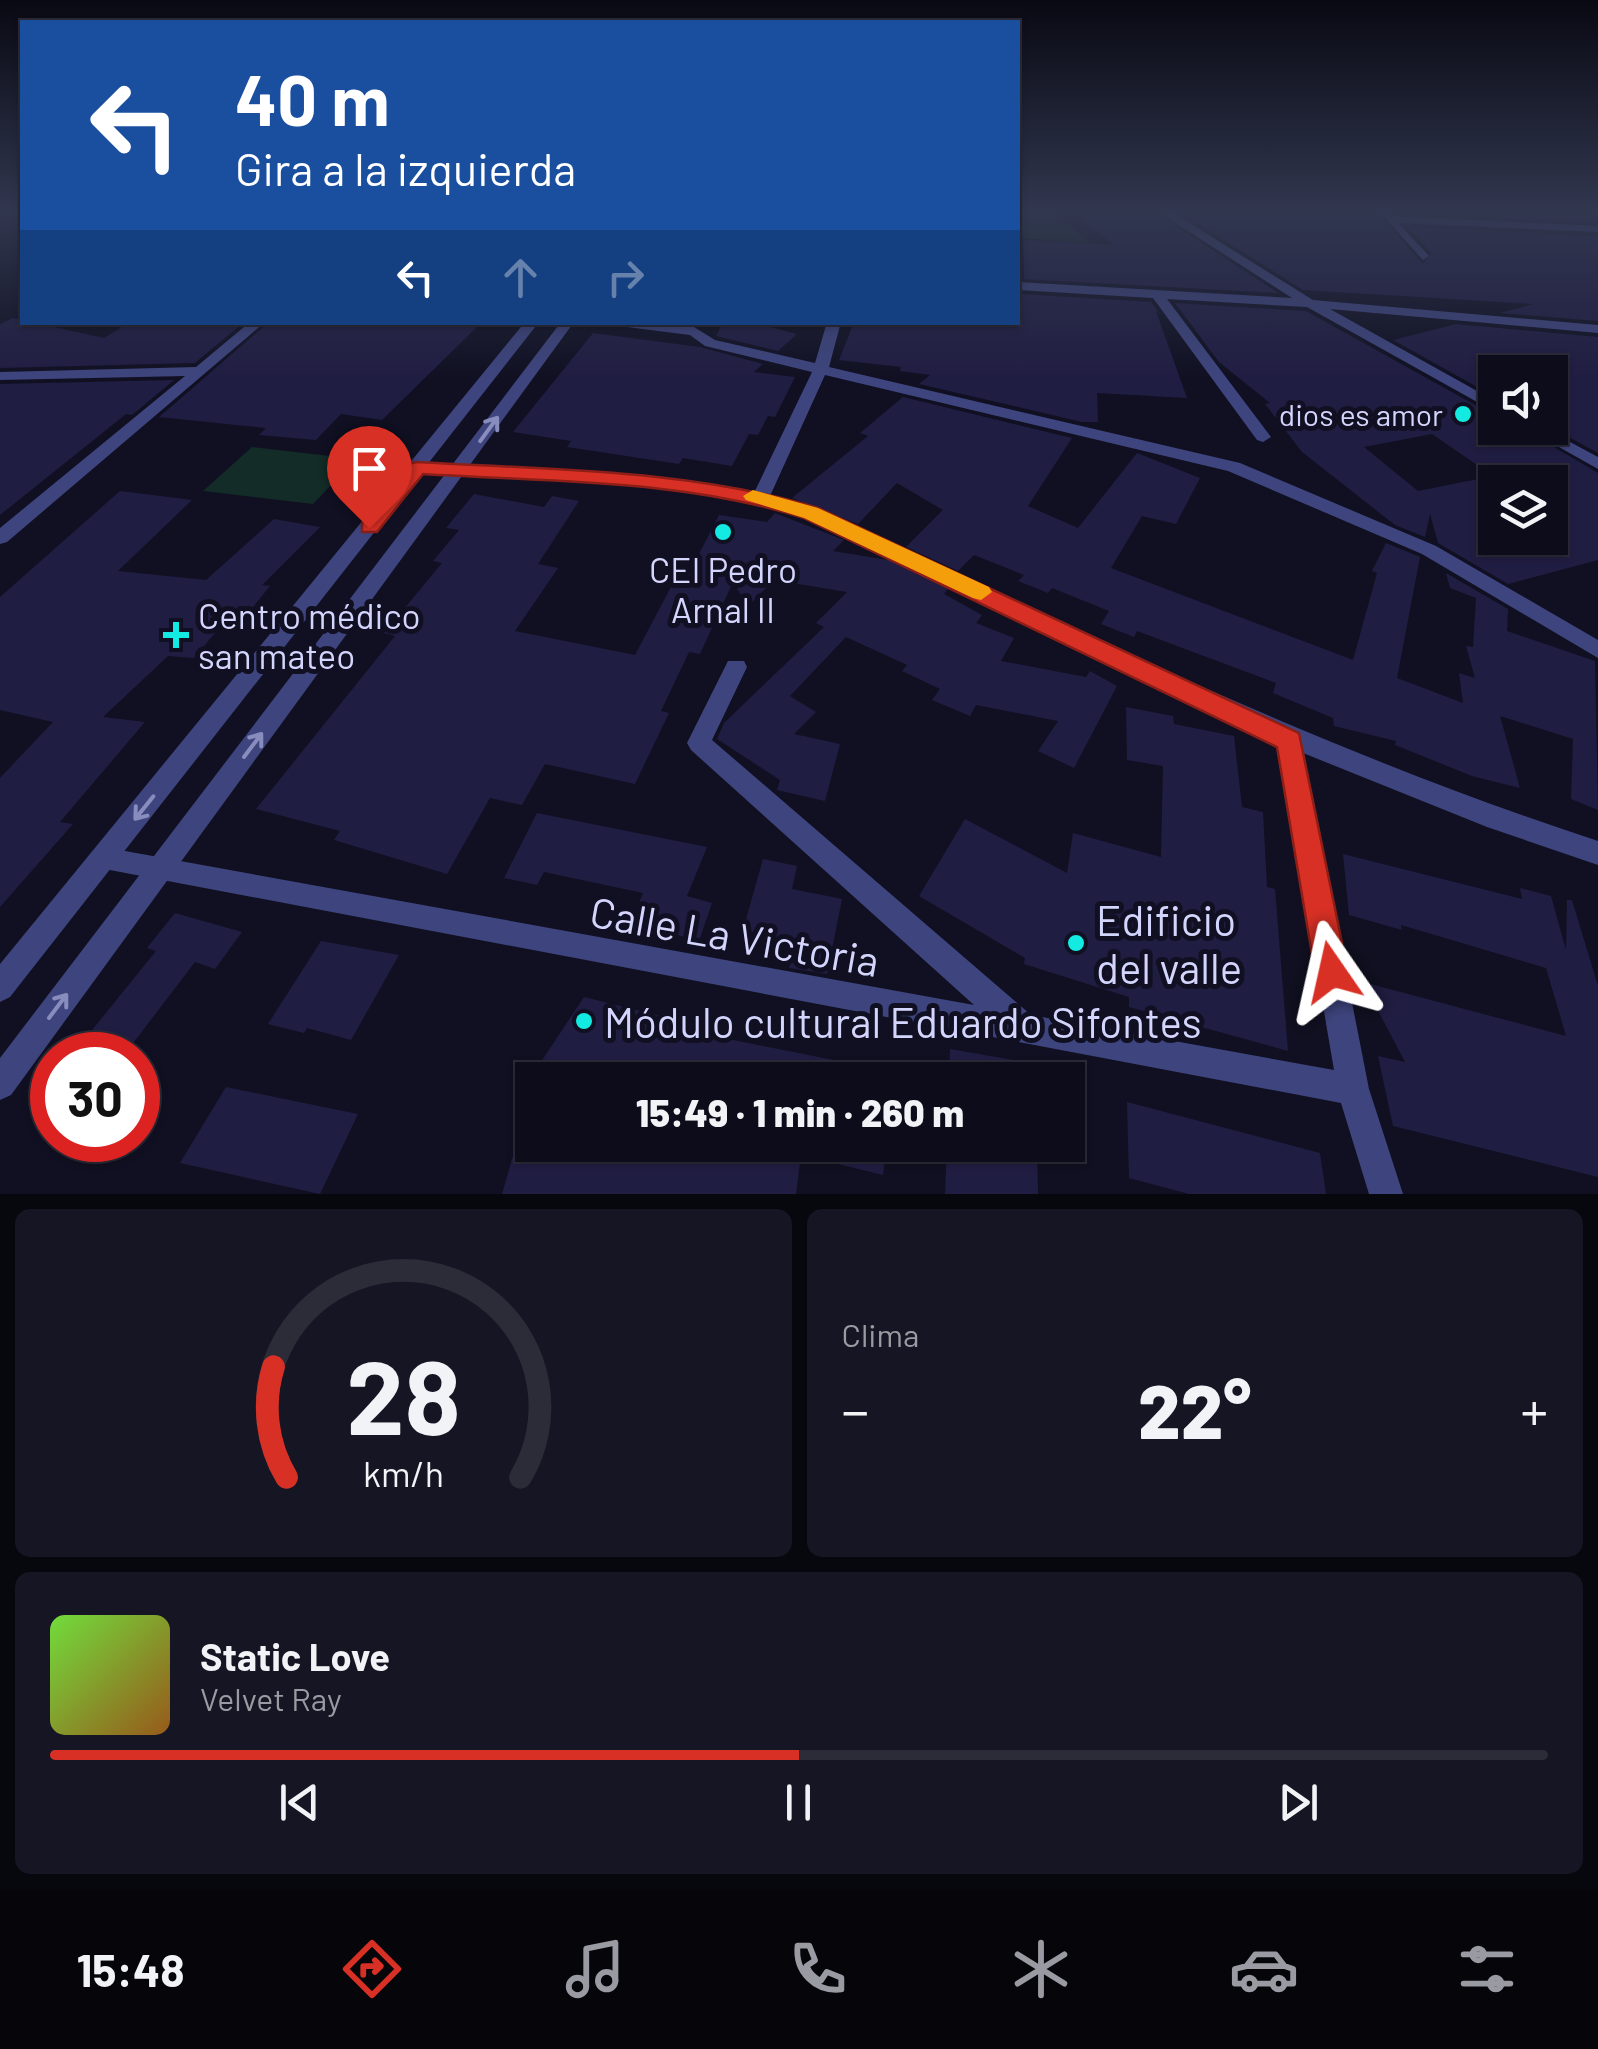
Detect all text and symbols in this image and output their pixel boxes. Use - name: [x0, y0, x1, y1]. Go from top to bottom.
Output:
- text: 40 m: [235, 56, 390, 140]
- icon: left: [70, 60, 200, 190]
- text: Gira a la izquierda: [235, 141, 576, 195]
- icon: left: [388, 250, 443, 305]
- icon: ahead: [493, 250, 548, 305]
- icon: right: [598, 250, 653, 305]
- map controls: [1478, 355, 1568, 555]
- button: sound: [1478, 355, 1568, 445]
- place label: dios es amor: [1279, 396, 1443, 432]
- marker: dios es amor: [1452, 403, 1474, 425]
- one-way arrow: [478, 416, 499, 443]
- pin: [327, 426, 412, 529]
- icon: arrive: [342, 441, 397, 496]
- button: layers: [1478, 465, 1568, 555]
- marker: CEI Pedro Arnal II: [712, 521, 734, 543]
- place label: CEI Pedro Arnal II: [649, 548, 797, 630]
- place label: Centro médico san mateo: [198, 594, 421, 676]
- marker: Centro médico san mateo: [163, 622, 189, 648]
- one-way arrow: [242, 732, 263, 759]
- one-way arrow: [133, 795, 155, 821]
- street label: Calle La Victoria: [586, 885, 884, 985]
- place label: Edificio del valle: [1096, 894, 1242, 992]
- position arrow: [1280, 920, 1384, 1024]
- marker: Edificio del valle: [1065, 932, 1087, 954]
- one-way arrow: [48, 993, 69, 1020]
- place label: Módulo cultural Eduardo Sifontes: [604, 996, 1202, 1046]
- marker: Módulo cultural Eduardo Sifontes: [573, 1010, 595, 1032]
- speed limit sign: 30: [30, 1032, 160, 1162]
- text: 15:49 · 1 min · 260 m: [636, 1089, 964, 1135]
- text: Clima: [842, 1315, 919, 1353]
- text: 28: [346, 1331, 461, 1456]
- text: 22°: [1138, 1364, 1251, 1454]
- text: −: [842, 1376, 869, 1442]
- text: +: [1520, 1376, 1548, 1442]
- text: km/h: [363, 1451, 444, 1494]
- text: Static Love: [200, 1633, 390, 1679]
- text: Velvet Ray: [200, 1679, 342, 1717]
- icon: previous: [272, 1775, 327, 1830]
- icon: pause: [771, 1775, 826, 1830]
- icon: next: [1271, 1775, 1326, 1830]
- icon: directions: [337, 1934, 407, 2004]
- icon: music: [560, 1934, 630, 2004]
- icon: phone: [783, 1934, 853, 2004]
- icon: climate: [1006, 1934, 1076, 2004]
- icon: car: [1229, 1934, 1299, 2004]
- icon: filters: [1452, 1934, 1522, 2004]
- text: 15:48: [76, 1942, 185, 1996]

